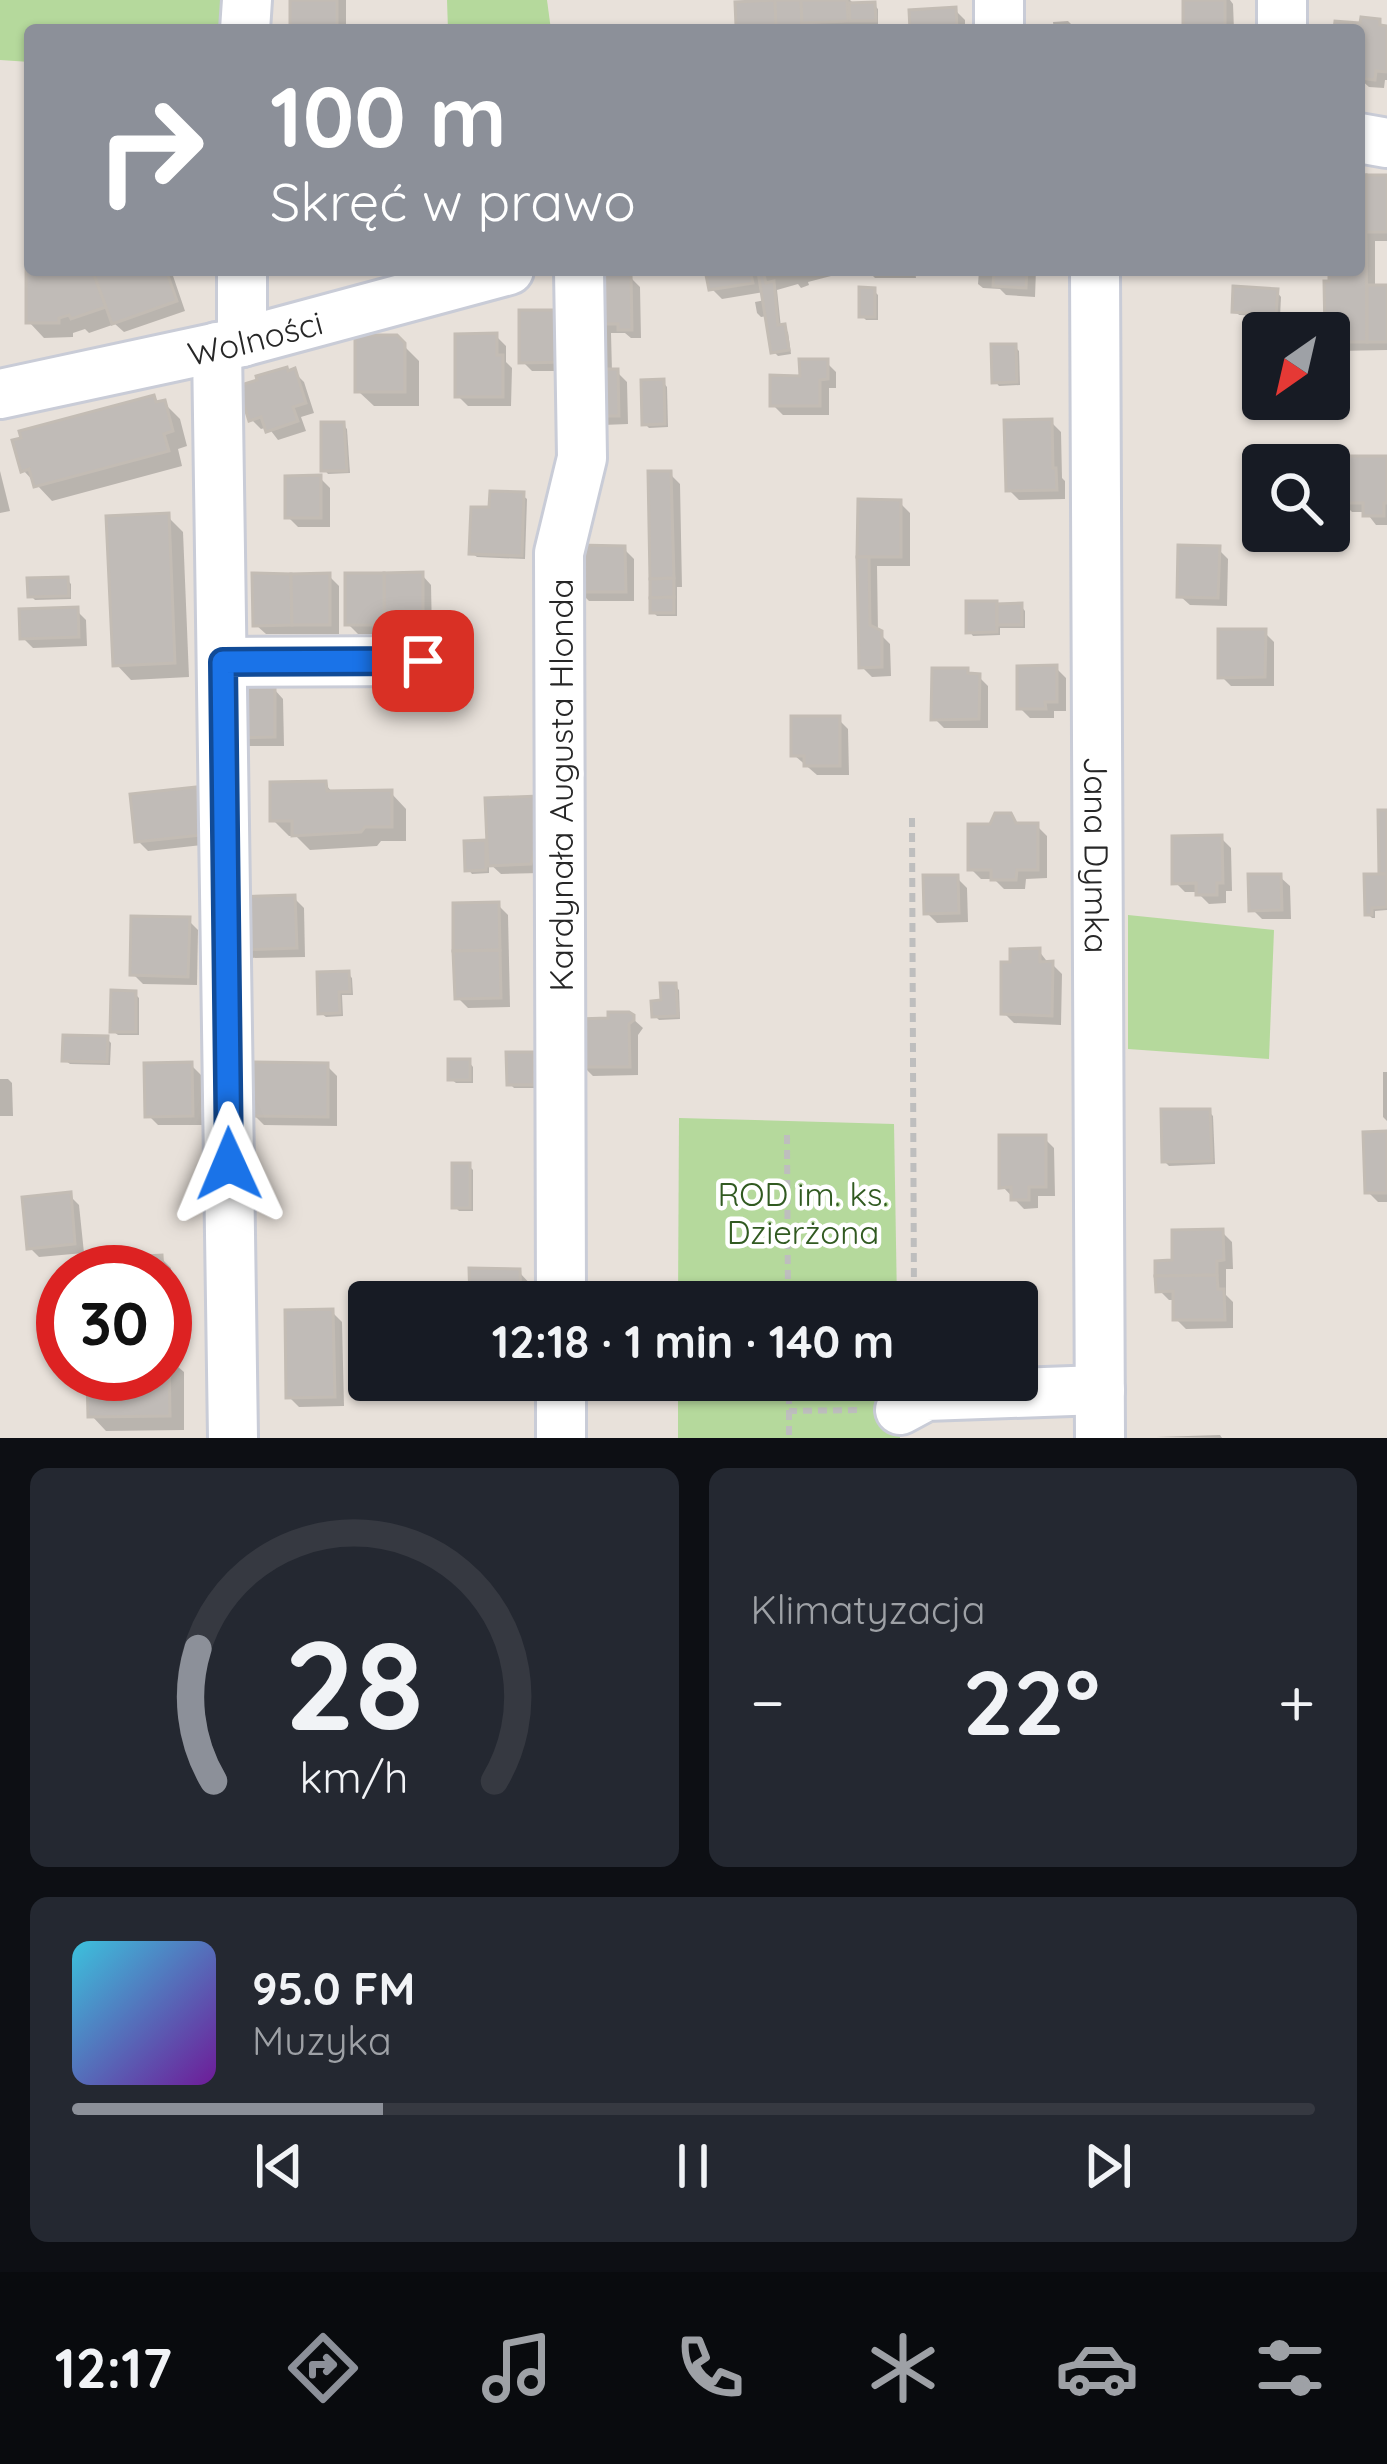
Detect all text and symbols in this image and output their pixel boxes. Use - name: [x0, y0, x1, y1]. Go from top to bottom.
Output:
- text: 100 m: [270, 63, 507, 168]
- icon: right: [72, 72, 228, 228]
- text: Skręć w prawo: [270, 167, 636, 235]
- street label: Wolności: [184, 301, 327, 374]
- north arrow: [1242, 312, 1350, 420]
- map controls: [1242, 312, 1350, 552]
- button: search: [1242, 444, 1350, 552]
- street label: Kardynała Augusta Hlonda: [540, 579, 581, 991]
- pin: [372, 610, 474, 712]
- icon: arrive: [390, 628, 456, 694]
- street label: Jana Dymka: [1077, 756, 1118, 954]
- position arrow: [166, 1101, 292, 1227]
- park label: ROD im. ks. Dzierżona: [718, 1173, 888, 1252]
- speed limit sign: 30: [36, 1245, 192, 1401]
- text: 12:18 · 1 min · 140 m: [492, 1313, 894, 1369]
- text: Klimatyzacja: [751, 1585, 985, 1634]
- text: 28: [285, 1605, 424, 1761]
- text: 22°: [962, 1645, 1100, 1758]
- text: −: [751, 1660, 785, 1743]
- text: +: [1278, 1660, 1315, 1743]
- text: km/h: [300, 1749, 409, 1803]
- text: 95.0 FM: [252, 1960, 415, 2016]
- text: Muzyka: [252, 2016, 392, 2065]
- icon: previous: [246, 2133, 312, 2199]
- icon: pause: [660, 2133, 726, 2199]
- icon: next: [1075, 2133, 1141, 2199]
- icon: directions: [281, 2326, 365, 2410]
- icon: music: [475, 2326, 559, 2410]
- icon: phone: [668, 2326, 752, 2410]
- icon: climate: [861, 2326, 945, 2410]
- icon: car: [1055, 2326, 1139, 2410]
- icon: filters: [1248, 2326, 1332, 2410]
- text: 12:17: [55, 2334, 172, 2402]

